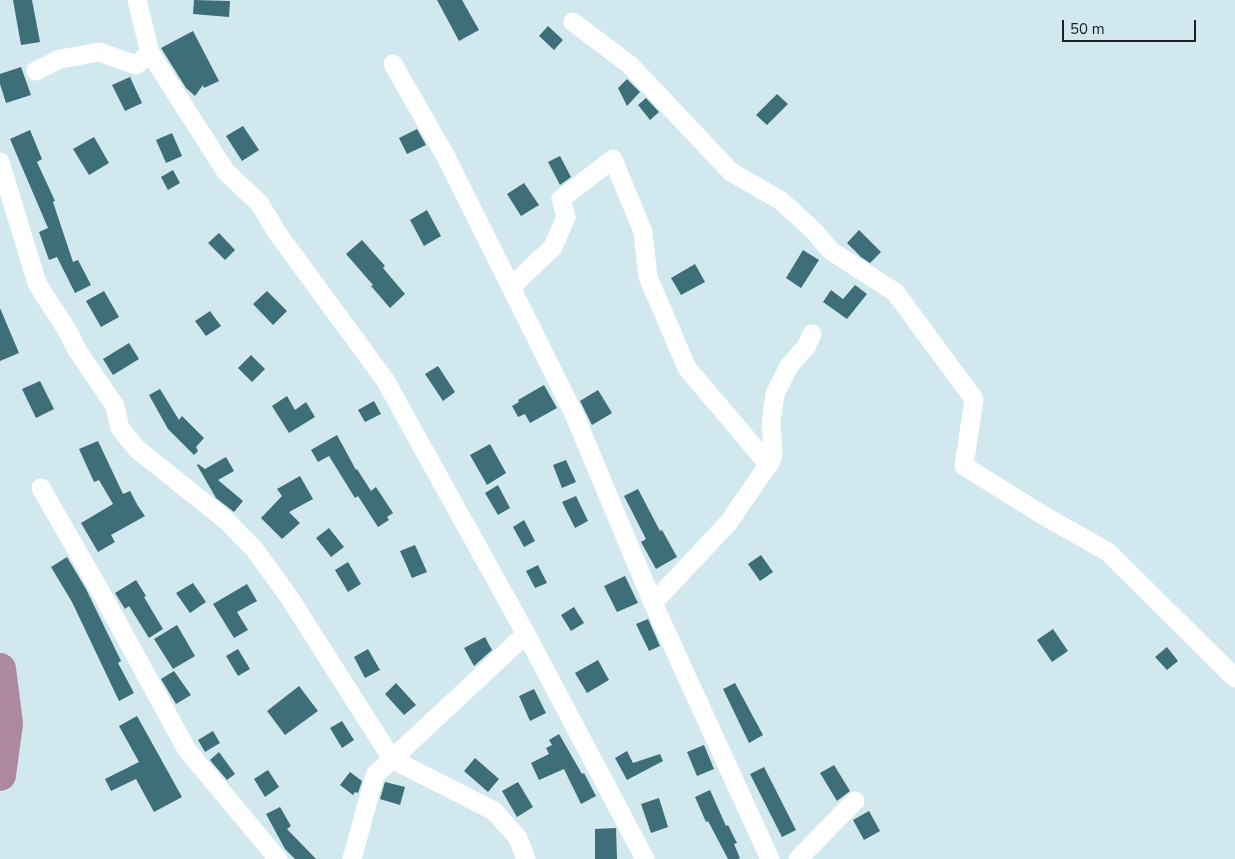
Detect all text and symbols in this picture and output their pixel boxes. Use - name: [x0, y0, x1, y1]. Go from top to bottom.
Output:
- scale bar: [1065, 10, 1199, 42]
- text: 50 m: [1070, 19, 1105, 39]

